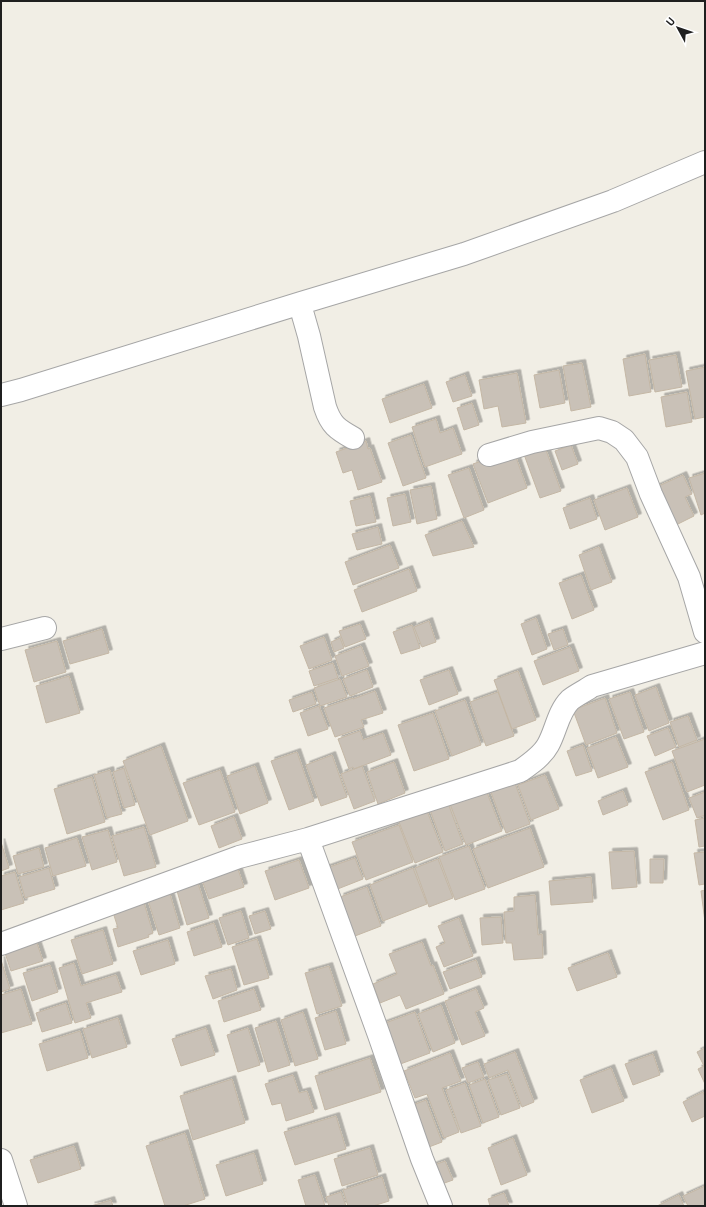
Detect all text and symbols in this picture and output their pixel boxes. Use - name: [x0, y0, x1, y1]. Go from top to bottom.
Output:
- north arrow: [658, 8, 698, 48]
- text: U: [663, 14, 678, 29]

